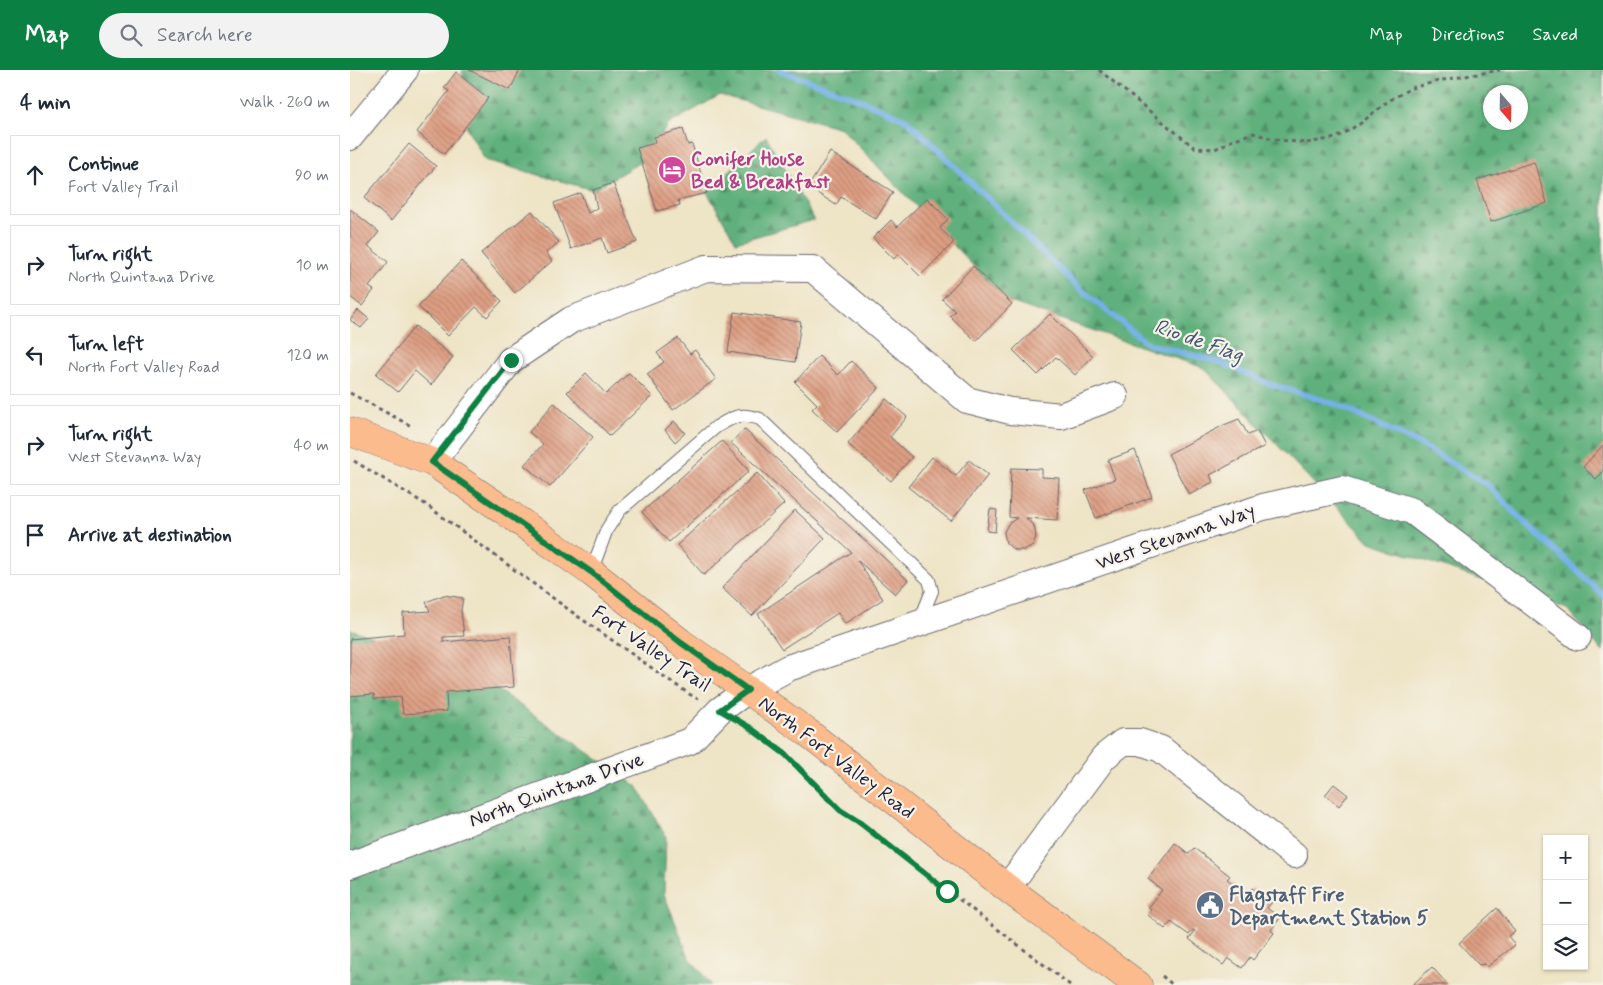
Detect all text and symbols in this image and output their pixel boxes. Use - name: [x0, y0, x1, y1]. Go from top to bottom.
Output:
- search box: [99, 13, 449, 58]
- text: Map: [25, 20, 69, 51]
- icon: search: [117, 21, 145, 49]
- text: Search here: [157, 23, 253, 48]
- text: Map: [1370, 23, 1403, 47]
- text: Directions: [1431, 23, 1505, 47]
- text: Saved: [1533, 23, 1578, 47]
- north arrow: [1483, 85, 1528, 130]
- text: 4 min: [20, 89, 71, 117]
- text: Walk · 260 m: [240, 92, 330, 113]
- place label: Conifer House Bed & Breakfast: [691, 146, 830, 196]
- text: Continue: [68, 152, 139, 177]
- hotel icon: Conifer House Bed & Breakfast: [657, 155, 687, 185]
- icon: ahead: [21, 161, 49, 189]
- text: 90 m: [295, 165, 329, 186]
- text: Fort Valley Trail: [68, 177, 178, 198]
- text: Turn right: [68, 242, 152, 267]
- icon: right: [21, 251, 49, 279]
- text: 10 m: [296, 255, 329, 276]
- text: North Quintana Drive: [68, 267, 215, 288]
- water label: Rio de Flag: [1150, 313, 1248, 370]
- text: Turn left: [68, 332, 144, 357]
- icon: left: [21, 341, 49, 369]
- text: 120 m: [287, 345, 329, 366]
- route end: [500, 349, 523, 372]
- text: North Fort Valley Road: [68, 357, 219, 378]
- text: Turn right: [68, 422, 152, 447]
- icon: right: [21, 431, 49, 459]
- text: 40 m: [293, 435, 329, 456]
- text: West Stevanna Way: [68, 447, 201, 468]
- street label: West Stevanna Way: [1092, 498, 1259, 577]
- icon: arrive: [21, 521, 49, 549]
- text: Arrive at destination: [68, 523, 232, 548]
- street label: Fort Valley Trail: [586, 599, 716, 699]
- street label: North Fort Valley Road: [752, 690, 920, 826]
- street label: North Quintana Drive: [465, 746, 648, 835]
- map controls: [1543, 835, 1588, 970]
- button: +: [1543, 835, 1588, 880]
- route start: [936, 880, 959, 903]
- button: −: [1543, 880, 1588, 925]
- place label: Flagstaff Fire Department Station 5: [1229, 882, 1429, 932]
- public building icon: Flagstaff Fire Department Station 5: [1195, 890, 1225, 920]
- button: layers: [1543, 925, 1588, 970]

